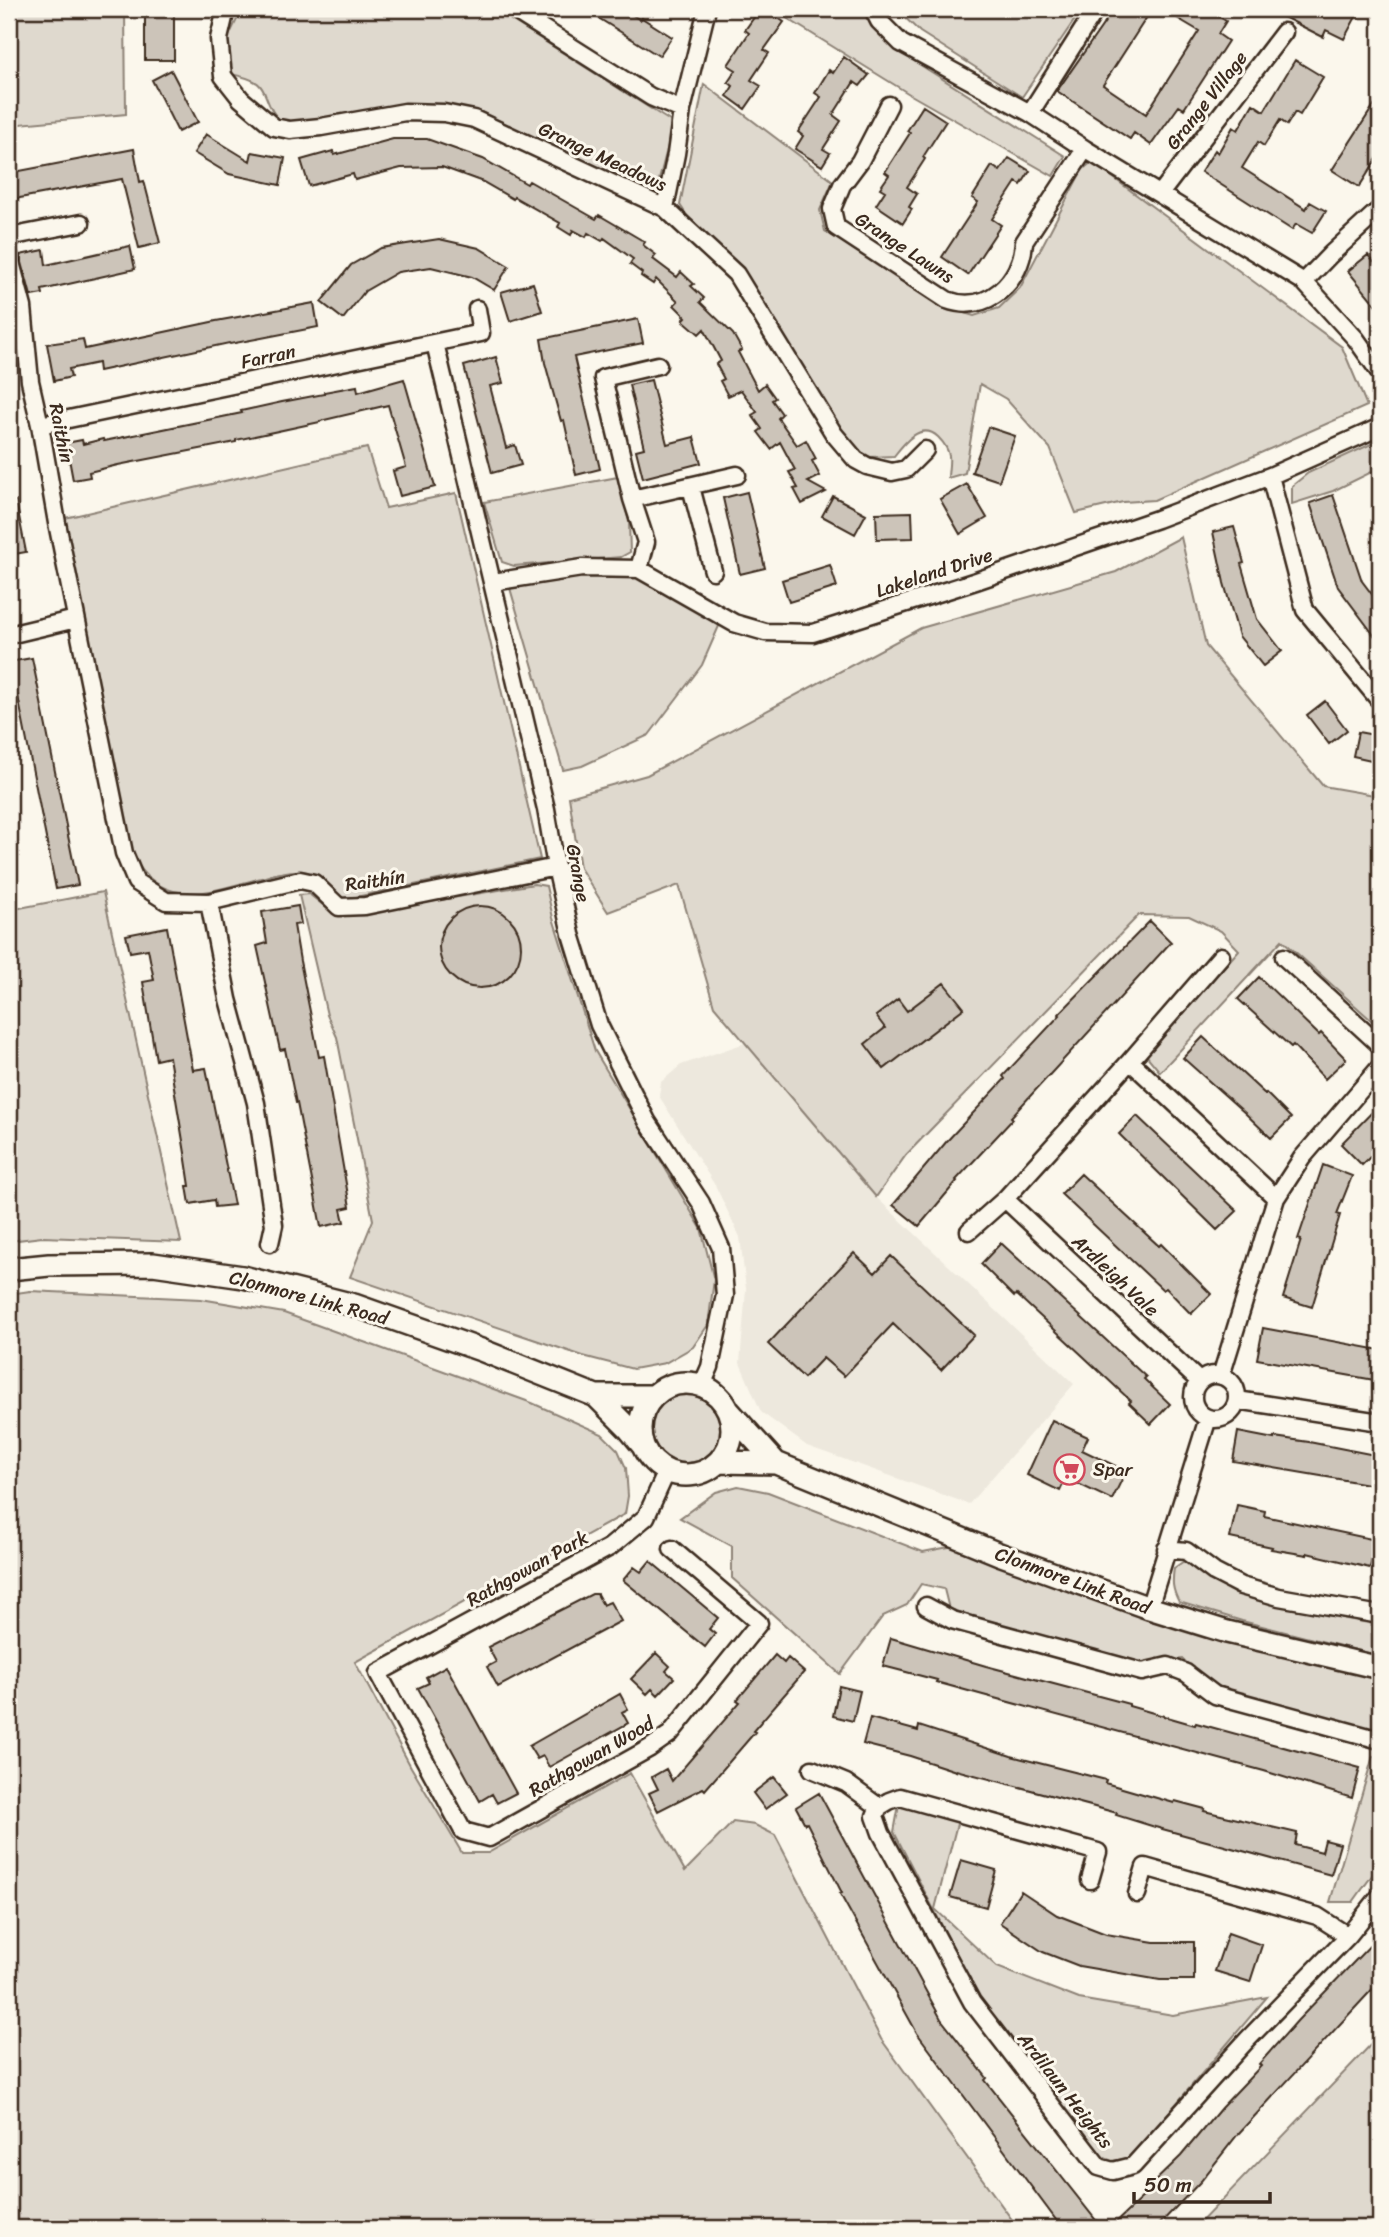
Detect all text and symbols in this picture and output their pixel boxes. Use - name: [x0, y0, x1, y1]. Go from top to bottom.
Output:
- street label: Grange Village: [1157, 43, 1256, 157]
- street label: Grange Meadows: [533, 112, 673, 201]
- street label: Grange Lawns: [848, 203, 961, 292]
- street label: Farran: [238, 335, 299, 378]
- street label: Raithín: [40, 400, 83, 466]
- street label: Lakeland Drive: [871, 538, 997, 607]
- street label: Grange: [557, 841, 600, 905]
- street label: Raithín: [343, 860, 407, 901]
- street label: Ardleigh Vale: [1064, 1225, 1167, 1325]
- street label: Clonmore Link Road: [226, 1260, 394, 1335]
- supermarket icon: Spar: [1053, 1452, 1087, 1486]
- place label: Spar: [1093, 1453, 1134, 1486]
- street label: Rathgowan Park: [460, 1521, 595, 1616]
- street label: Clonmore Link Road: [990, 1537, 1157, 1625]
- street label: Rathgowan Wood: [522, 1706, 662, 1806]
- street label: Ardilaun Heights: [1009, 2024, 1122, 2156]
- scale bar: [1134, 2160, 1270, 2204]
- text: 50 m: [1144, 2166, 1192, 2204]

